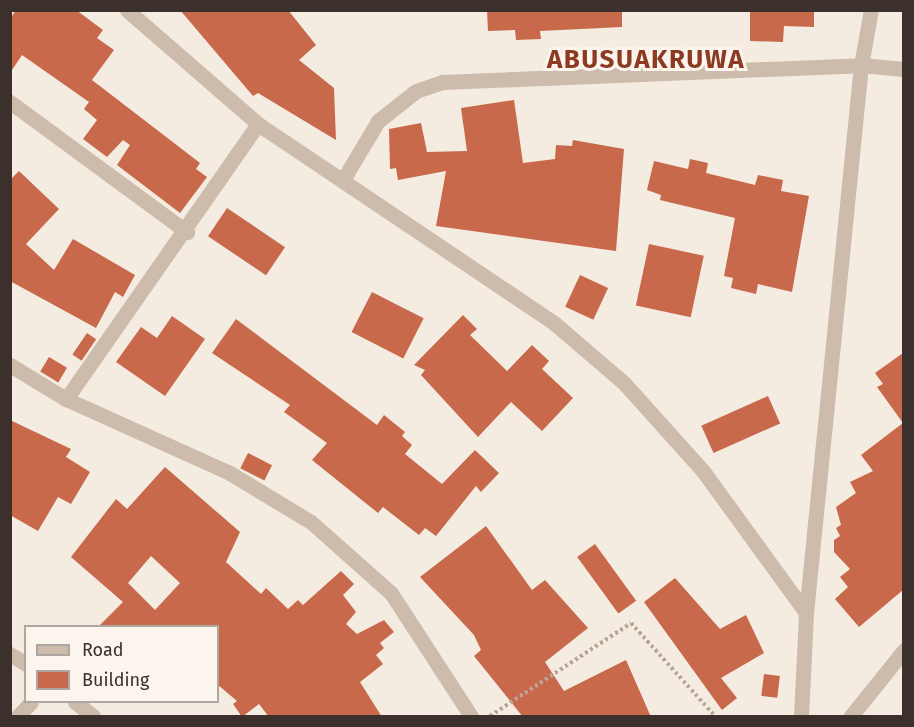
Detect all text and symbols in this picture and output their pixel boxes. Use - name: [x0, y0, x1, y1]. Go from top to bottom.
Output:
- district label: ABUSUAKRUWA: [547, 44, 745, 76]
- legend: [24, 625, 219, 703]
- text: Road: [82, 639, 124, 661]
- text: Building: [82, 669, 149, 691]

